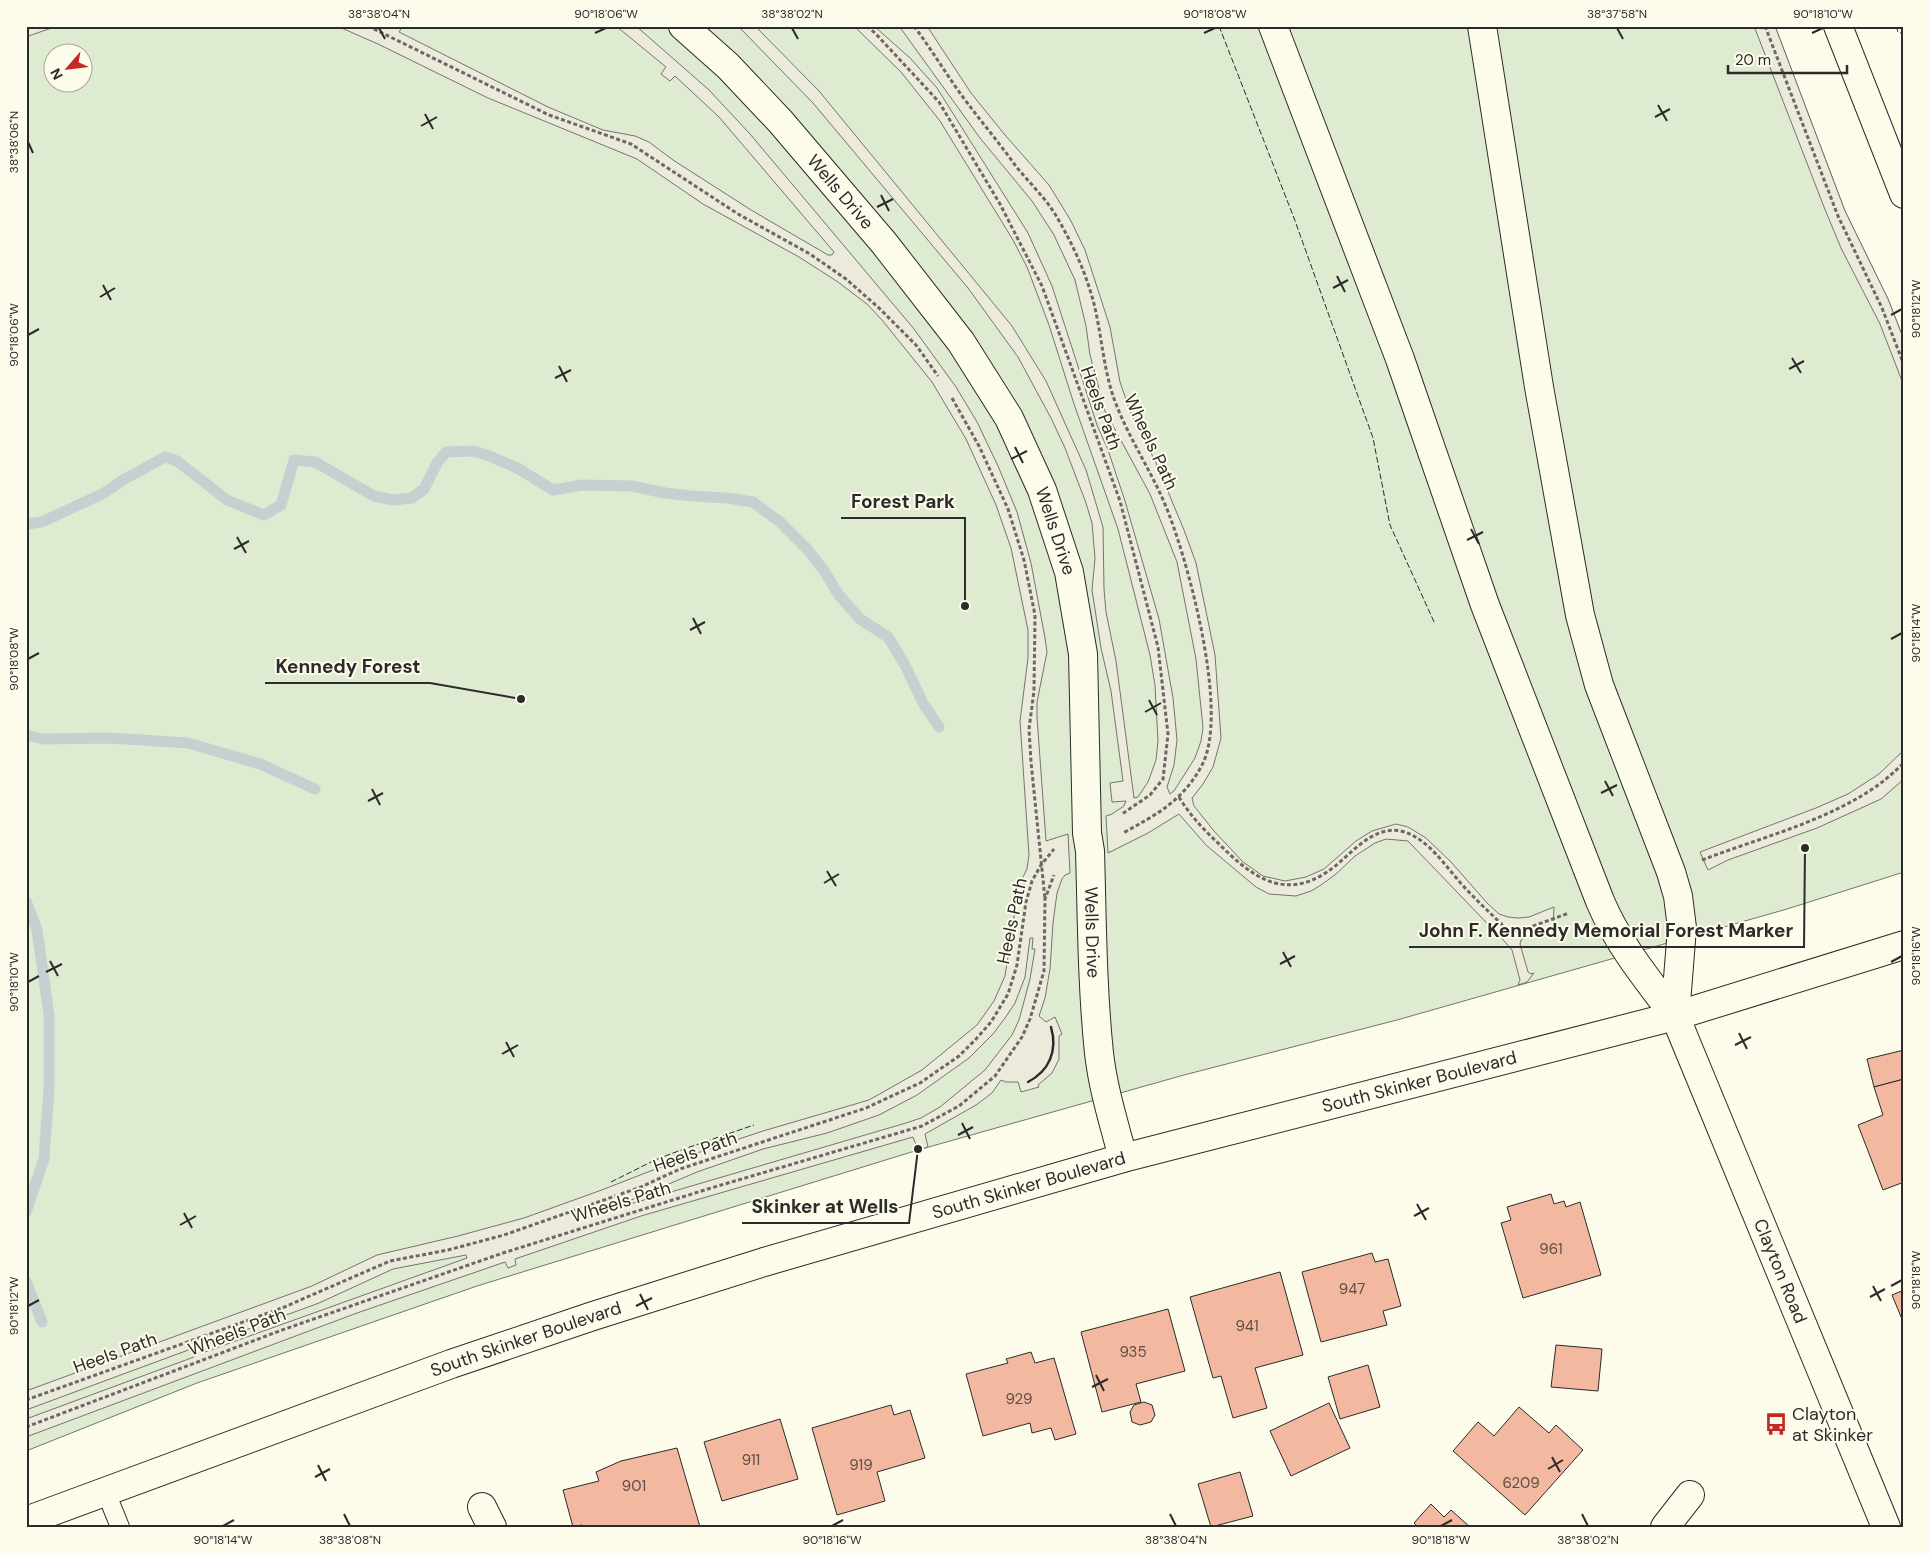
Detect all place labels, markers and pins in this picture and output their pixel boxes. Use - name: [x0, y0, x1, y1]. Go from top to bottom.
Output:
- callout: Forest Park: [841, 484, 965, 518]
- callout: Kennedy Forest: [265, 649, 430, 683]
- callout: John F. Kennedy Memorial Forest Marker: [1409, 913, 1804, 947]
- callout: Skinker at Wells: [742, 1189, 909, 1223]
- place label: Clayton at Skinker: [1792, 1402, 1873, 1447]
- bus stop icon: Clayton at Skinker: [1763, 1411, 1789, 1437]

